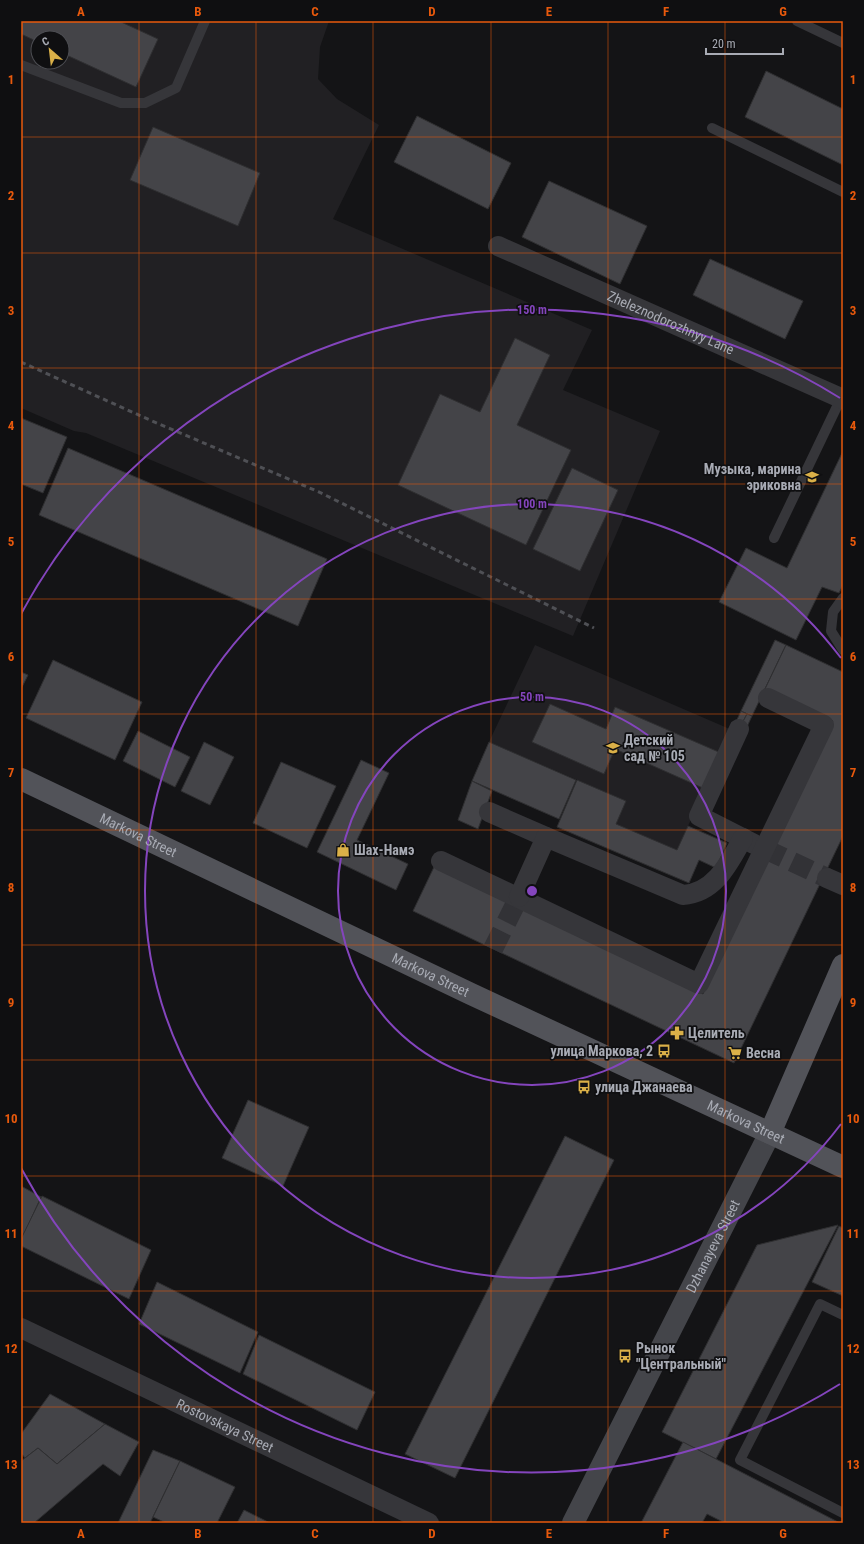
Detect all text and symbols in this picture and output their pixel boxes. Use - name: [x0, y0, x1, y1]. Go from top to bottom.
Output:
- text: A: [77, 4, 85, 19]
- text: B: [194, 4, 202, 19]
- text: C: [311, 4, 319, 19]
- text: D: [428, 4, 436, 19]
- text: E: [546, 4, 553, 19]
- text: F: [663, 4, 669, 19]
- text: G: [779, 4, 787, 19]
- north arrow: [30, 30, 70, 70]
- scale bar: [706, 30, 783, 56]
- text: С: [40, 34, 51, 49]
- text: 20 m: [712, 37, 736, 51]
- text: 1: [8, 72, 14, 87]
- text: 1: [850, 72, 856, 87]
- text: 2: [8, 188, 15, 203]
- text: 2: [850, 188, 857, 203]
- street label: Zheleznodorozhnyy Lane: [605, 288, 737, 358]
- text: 3: [8, 303, 14, 318]
- text: 150 m: [517, 303, 547, 317]
- text: 3: [850, 303, 856, 318]
- text: 4: [8, 418, 15, 433]
- text: 4: [850, 418, 857, 433]
- place label: Музыка, марина эриковна: [704, 461, 801, 493]
- school or university icon: Музыка, марина эриковна: [804, 469, 820, 485]
- text: 100 m: [517, 497, 547, 511]
- text: 5: [8, 534, 15, 549]
- text: 5: [850, 534, 857, 549]
- text: 6: [8, 649, 15, 664]
- text: 6: [850, 649, 857, 664]
- text: 50 m: [520, 690, 544, 704]
- place label: Детский сад № 105: [624, 732, 685, 764]
- school or university icon: Детский сад № 105: [605, 740, 621, 756]
- text: 7: [8, 765, 15, 780]
- text: 7: [850, 765, 857, 780]
- street label: Markova Street: [97, 810, 179, 860]
- shop icon: Шах-Намэ: [335, 842, 351, 858]
- place label: Шах-Намэ: [354, 842, 414, 858]
- text: 8: [8, 880, 14, 895]
- text: 8: [850, 880, 856, 895]
- centre of rings: [525, 884, 539, 898]
- street label: Markova Street: [390, 950, 472, 1000]
- text: 9: [8, 995, 14, 1010]
- text: 9: [850, 995, 856, 1010]
- pharmacy icon: Целитель: [669, 1025, 685, 1041]
- place label: Целитель: [688, 1025, 745, 1041]
- place label: улица Маркова, 2: [551, 1043, 653, 1059]
- bus stop icon: улица Маркова, 2: [656, 1043, 672, 1059]
- supermarket icon: Весна: [727, 1045, 743, 1061]
- place label: Весна: [746, 1045, 781, 1061]
- bus stop icon: улица Джанаева: [576, 1079, 592, 1095]
- place label: улица Джанаева: [595, 1079, 693, 1095]
- street label: Markova Street: [705, 1097, 787, 1147]
- text: 10: [4, 1111, 18, 1126]
- text: 10: [846, 1111, 860, 1126]
- street label: Dzhanayeva Street: [683, 1197, 743, 1295]
- text: 11: [4, 1226, 18, 1241]
- text: 11: [846, 1226, 860, 1241]
- place label: Рынок "Центральный": [636, 1340, 727, 1372]
- text: 12: [4, 1341, 18, 1356]
- text: 12: [846, 1341, 860, 1356]
- bus stop icon: Рынок "Центральный": [617, 1348, 633, 1364]
- street label: Rostovskaya Street: [174, 1395, 276, 1455]
- text: 13: [4, 1457, 18, 1472]
- text: 13: [846, 1457, 860, 1472]
- text: A: [77, 1526, 85, 1541]
- text: B: [194, 1526, 202, 1541]
- text: C: [311, 1526, 319, 1541]
- text: D: [428, 1526, 436, 1541]
- text: E: [546, 1526, 553, 1541]
- text: F: [663, 1526, 669, 1541]
- text: G: [779, 1526, 787, 1541]

